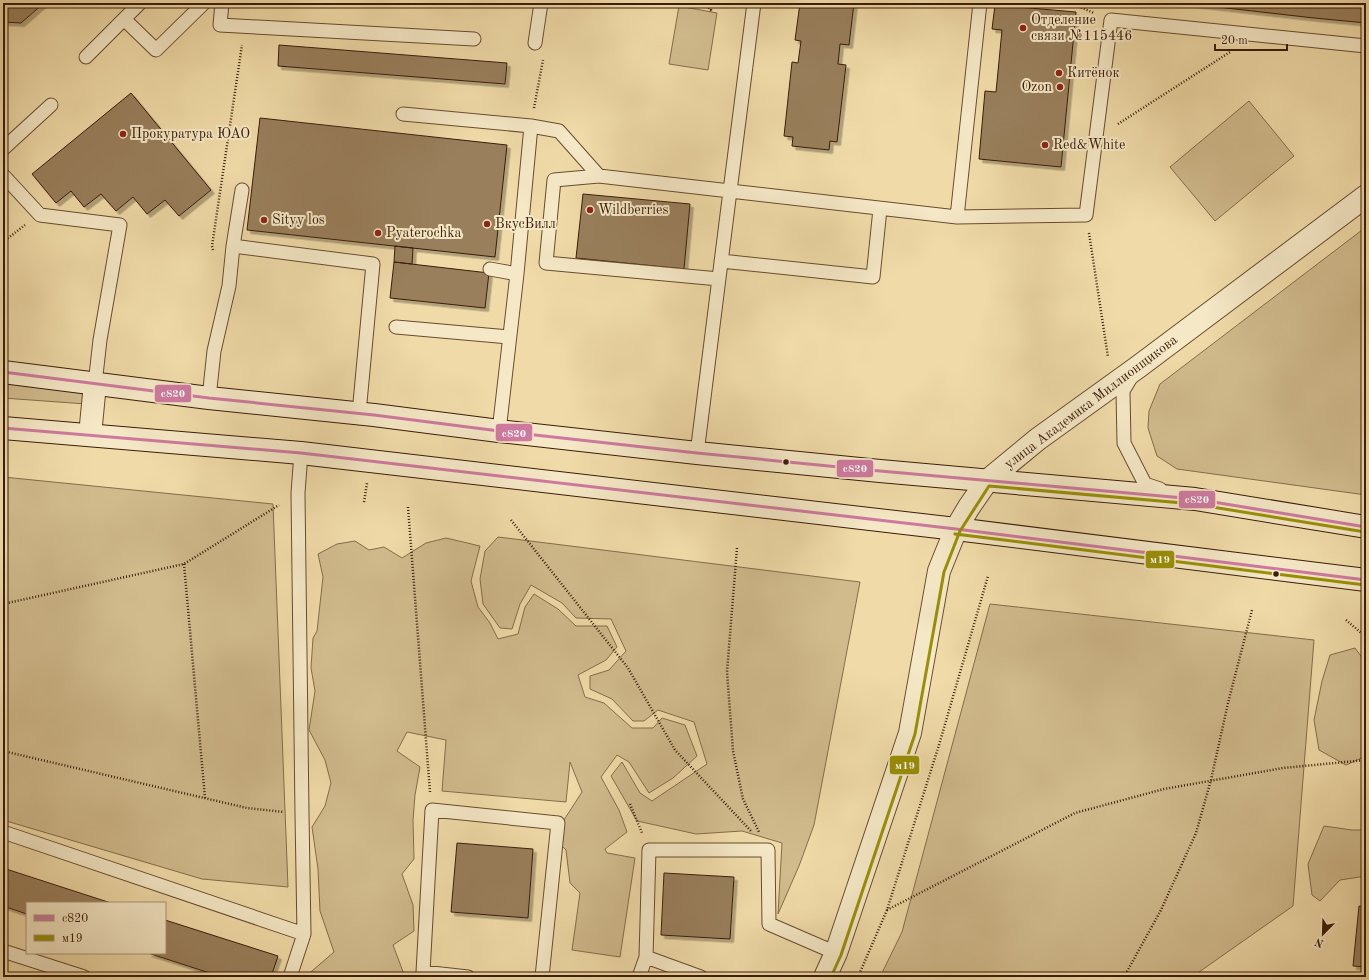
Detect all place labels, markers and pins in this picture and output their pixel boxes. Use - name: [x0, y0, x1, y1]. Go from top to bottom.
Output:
- place label: Отделение связи №115446: [1031, 13, 1132, 43]
- marker: Отделение связи №115446: [1018, 23, 1028, 33]
- place label: Китёнок: [1067, 66, 1119, 80]
- marker: Китёнок: [1054, 68, 1064, 78]
- place label: Ozon: [1022, 80, 1052, 94]
- marker: Ozon: [1055, 82, 1065, 92]
- place label: Прокуратура ЮАО: [131, 127, 250, 141]
- marker: Прокуратура ЮАО: [118, 129, 128, 139]
- place label: Red&White: [1053, 138, 1125, 152]
- marker: Red&White: [1040, 140, 1050, 150]
- place label: Wildberries: [598, 203, 669, 217]
- marker: Wildberries: [585, 205, 595, 215]
- place label: Sityy los: [272, 213, 325, 227]
- marker: Sityy los: [259, 215, 269, 225]
- place label: ВкусВилл: [495, 217, 556, 231]
- marker: ВкусВилл: [482, 219, 492, 229]
- place label: Pyaterochka: [386, 226, 461, 240]
- marker: Pyaterochka: [373, 228, 383, 238]
- unlabelled marker: [781, 457, 791, 467]
- unlabelled marker: [1271, 569, 1281, 579]

